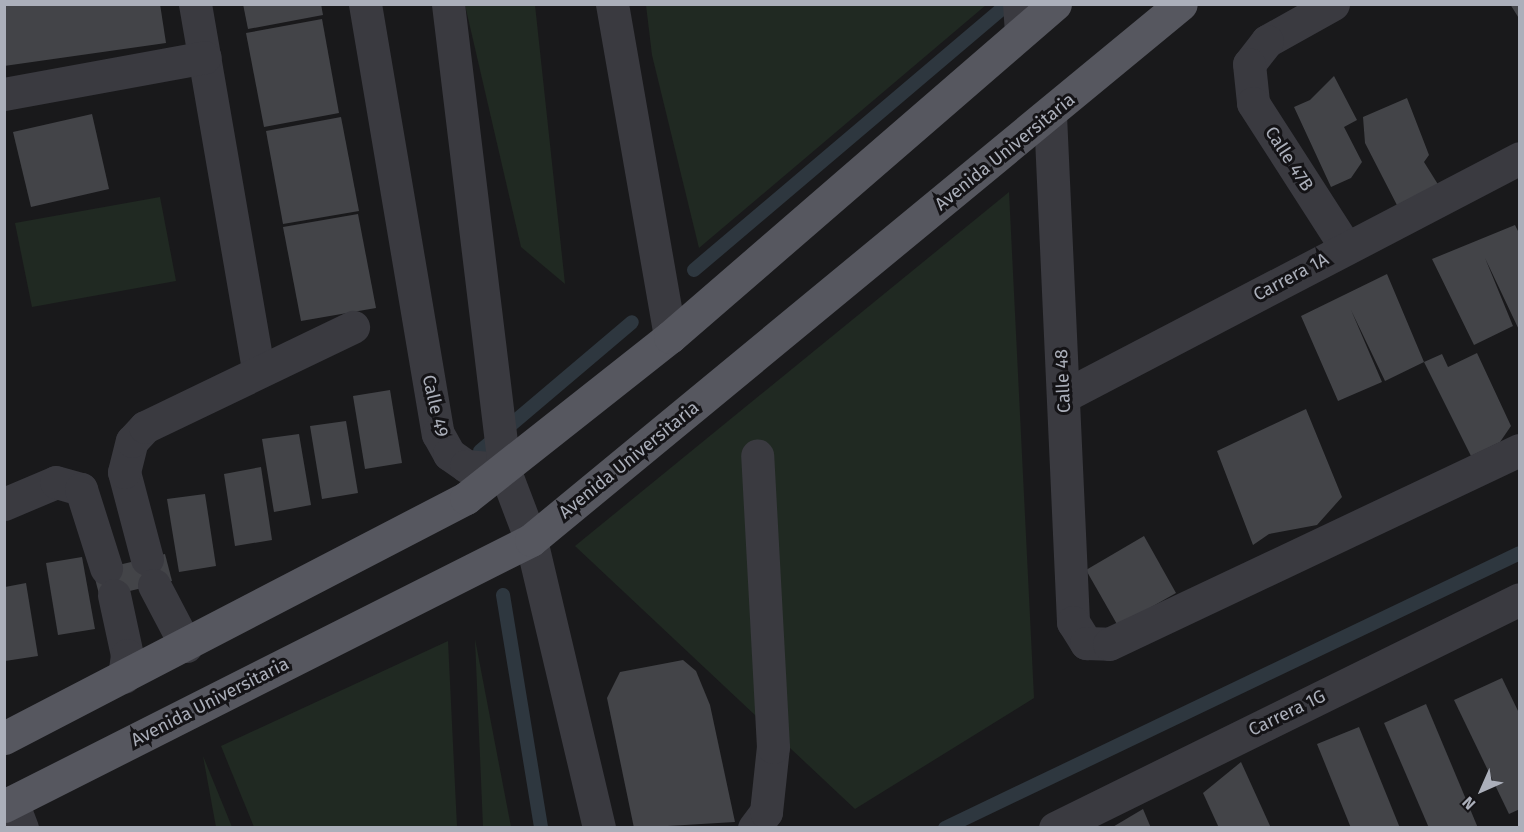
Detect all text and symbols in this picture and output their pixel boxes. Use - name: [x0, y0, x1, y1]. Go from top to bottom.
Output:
- street label: Avenida Universitaria: [931, 89, 1079, 215]
- street label: Calle 47B: [1260, 123, 1318, 195]
- street label: Carrera 1A: [1250, 248, 1332, 306]
- street label: Calle 48: [1051, 348, 1075, 414]
- street label: Calle 49: [417, 373, 453, 439]
- street label: Avenida Universitaria: [555, 397, 703, 523]
- street label: Avenida Universitaria: [128, 653, 292, 751]
- street label: Carrera 1G: [1245, 685, 1329, 741]
- north arrow: [1452, 760, 1512, 820]
- text: N: [1458, 793, 1479, 814]

